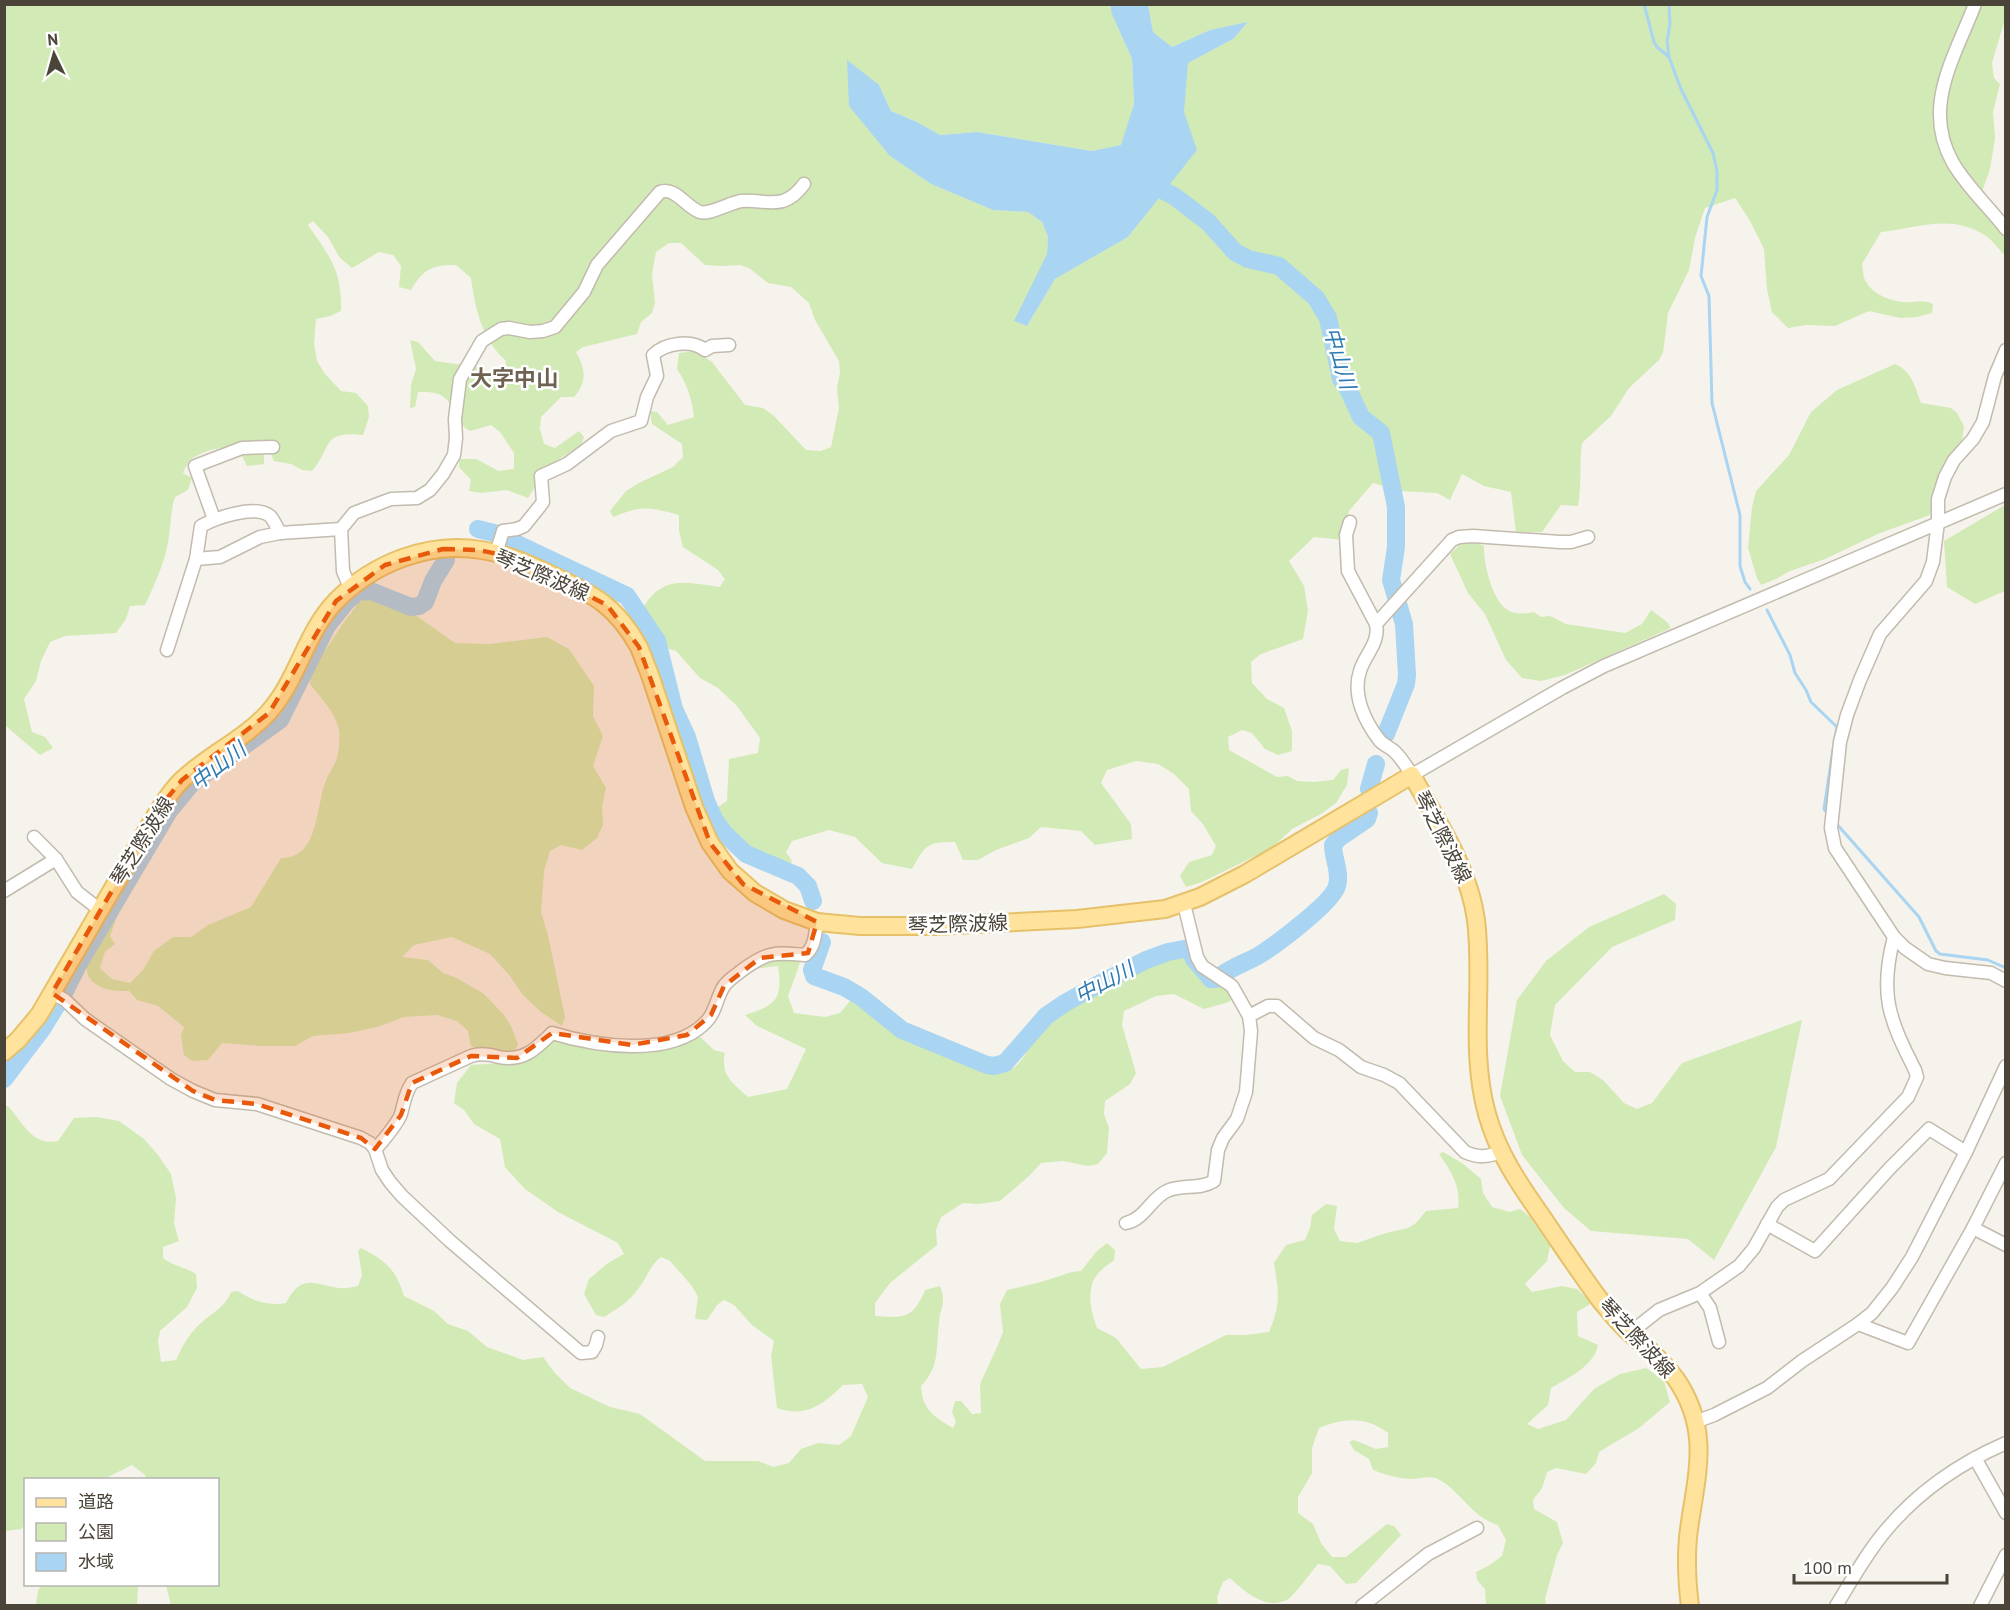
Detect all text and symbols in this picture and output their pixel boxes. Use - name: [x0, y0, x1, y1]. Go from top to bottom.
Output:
- north arrow: [24, 24, 84, 84]
- text: N: [47, 29, 59, 49]
- water label: 中山川: [1318, 324, 1362, 394]
- district label: 大字中山: [470, 364, 558, 392]
- street label: 琴芝際波線: [491, 543, 593, 607]
- water label: 中山川: [185, 735, 253, 796]
- street label: 琴芝際波線: [1409, 787, 1477, 887]
- street label: 琴芝際波線: [104, 792, 180, 890]
- street label: 琴芝際波線: [908, 909, 1008, 939]
- water label: 中山川: [1070, 954, 1140, 1009]
- street label: 琴芝際波線: [1593, 1293, 1681, 1383]
- legend: [24, 1478, 219, 1586]
- text: 道路: [78, 1490, 114, 1513]
- text: 公園: [78, 1520, 114, 1543]
- scale bar: [1794, 1547, 1947, 1585]
- text: 水域: [78, 1550, 114, 1573]
- text: 100 m: [1803, 1556, 1852, 1579]

